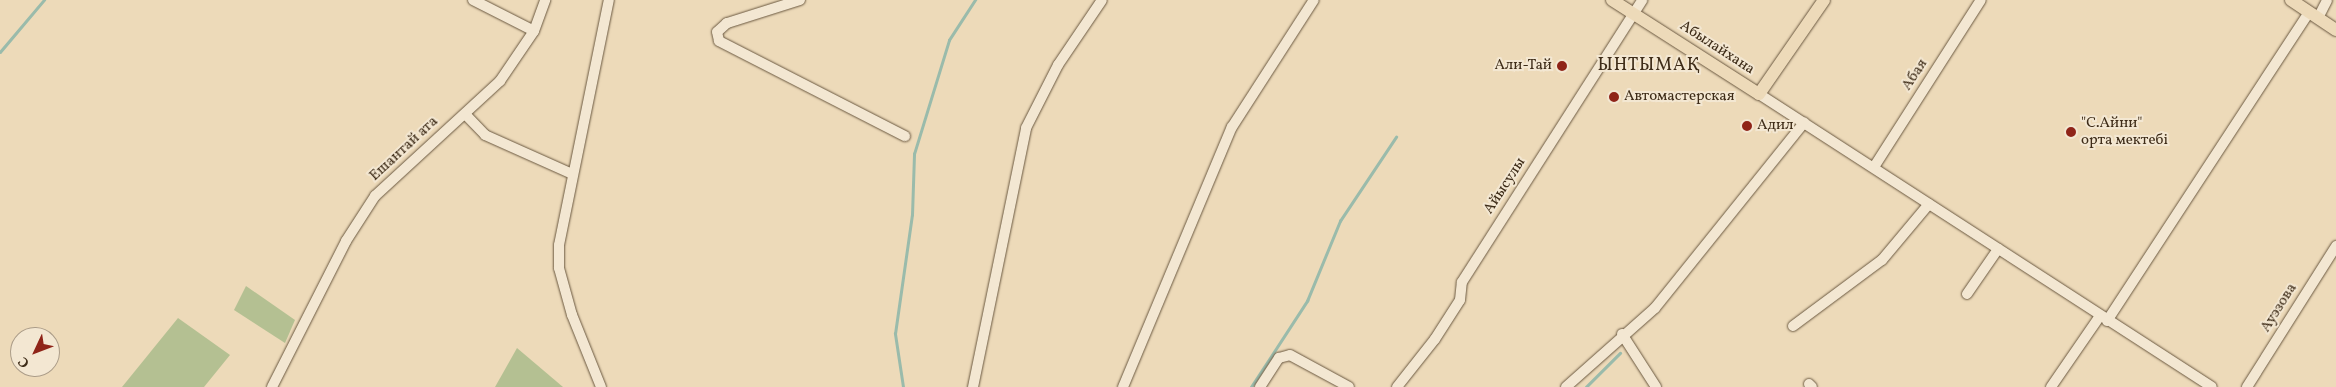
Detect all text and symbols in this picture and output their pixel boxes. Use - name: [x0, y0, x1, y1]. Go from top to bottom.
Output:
- street label: Абылайхана: [1676, 17, 1758, 79]
- district label: ЫНТЫМАҚ: [1597, 55, 1701, 77]
- street label: Абая: [1898, 56, 1932, 94]
- place label: Али-Тай: [1495, 57, 1552, 75]
- marker: Али-Тай: [1556, 60, 1568, 72]
- place label: Автомастерская: [1624, 88, 1735, 106]
- marker: Автомастерская: [1608, 91, 1620, 103]
- street label: Ешантай ата: [366, 113, 442, 185]
- place label: "С.Айни" орта мектебі: [2081, 114, 2168, 149]
- place label: Адил: [1757, 117, 1793, 135]
- marker: Адил: [1741, 120, 1753, 132]
- marker: "С.Айни" орта мектебі: [2065, 126, 2077, 138]
- street label: Айысулы: [1480, 154, 1530, 218]
- street label: Ауэзова: [2257, 280, 2301, 336]
- north arrow: [10, 327, 60, 377]
- text: С: [14, 352, 34, 372]

